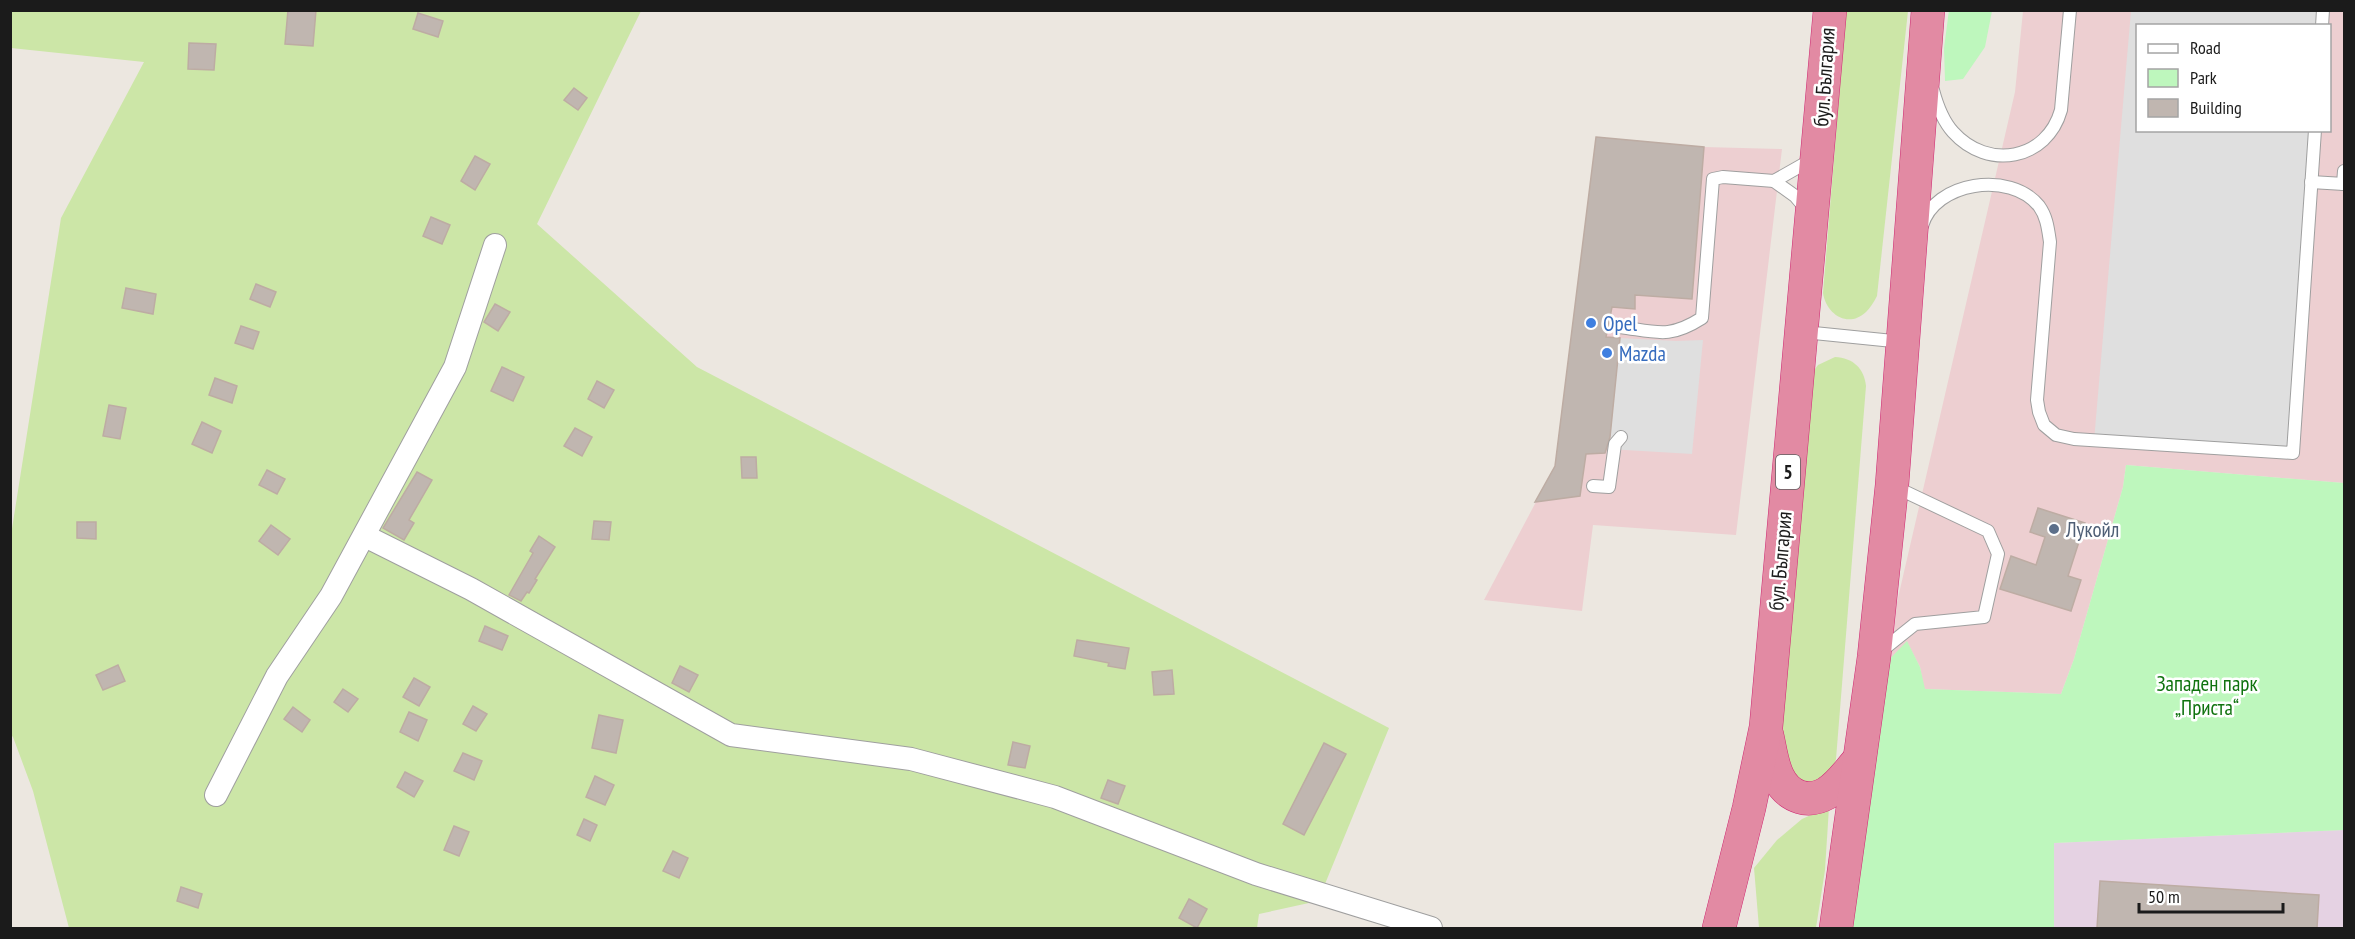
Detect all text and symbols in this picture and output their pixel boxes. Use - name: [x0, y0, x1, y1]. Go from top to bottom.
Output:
- legend: [2136, 24, 2331, 132]
- street label: бул. България: [1807, 27, 1841, 127]
- text: Road: [2190, 36, 2221, 59]
- text: Park: [2190, 66, 2217, 89]
- text: Building: [2190, 96, 2242, 119]
- place label: Opel: [1603, 310, 1637, 337]
- marker: Opel: [1584, 316, 1598, 330]
- place label: Mazda: [1619, 340, 1666, 367]
- marker: Mazda: [1600, 346, 1614, 360]
- road number: 5: [1776, 455, 1800, 489]
- street label: бул. България: [1762, 510, 1798, 612]
- place label: Лукойл: [2065, 516, 2119, 543]
- marker: Лукойл: [2047, 522, 2061, 536]
- park label: Западен парк „Приста“: [2156, 670, 2258, 721]
- scale bar: [2139, 876, 2283, 914]
- text: 50 m: [2148, 885, 2180, 908]

